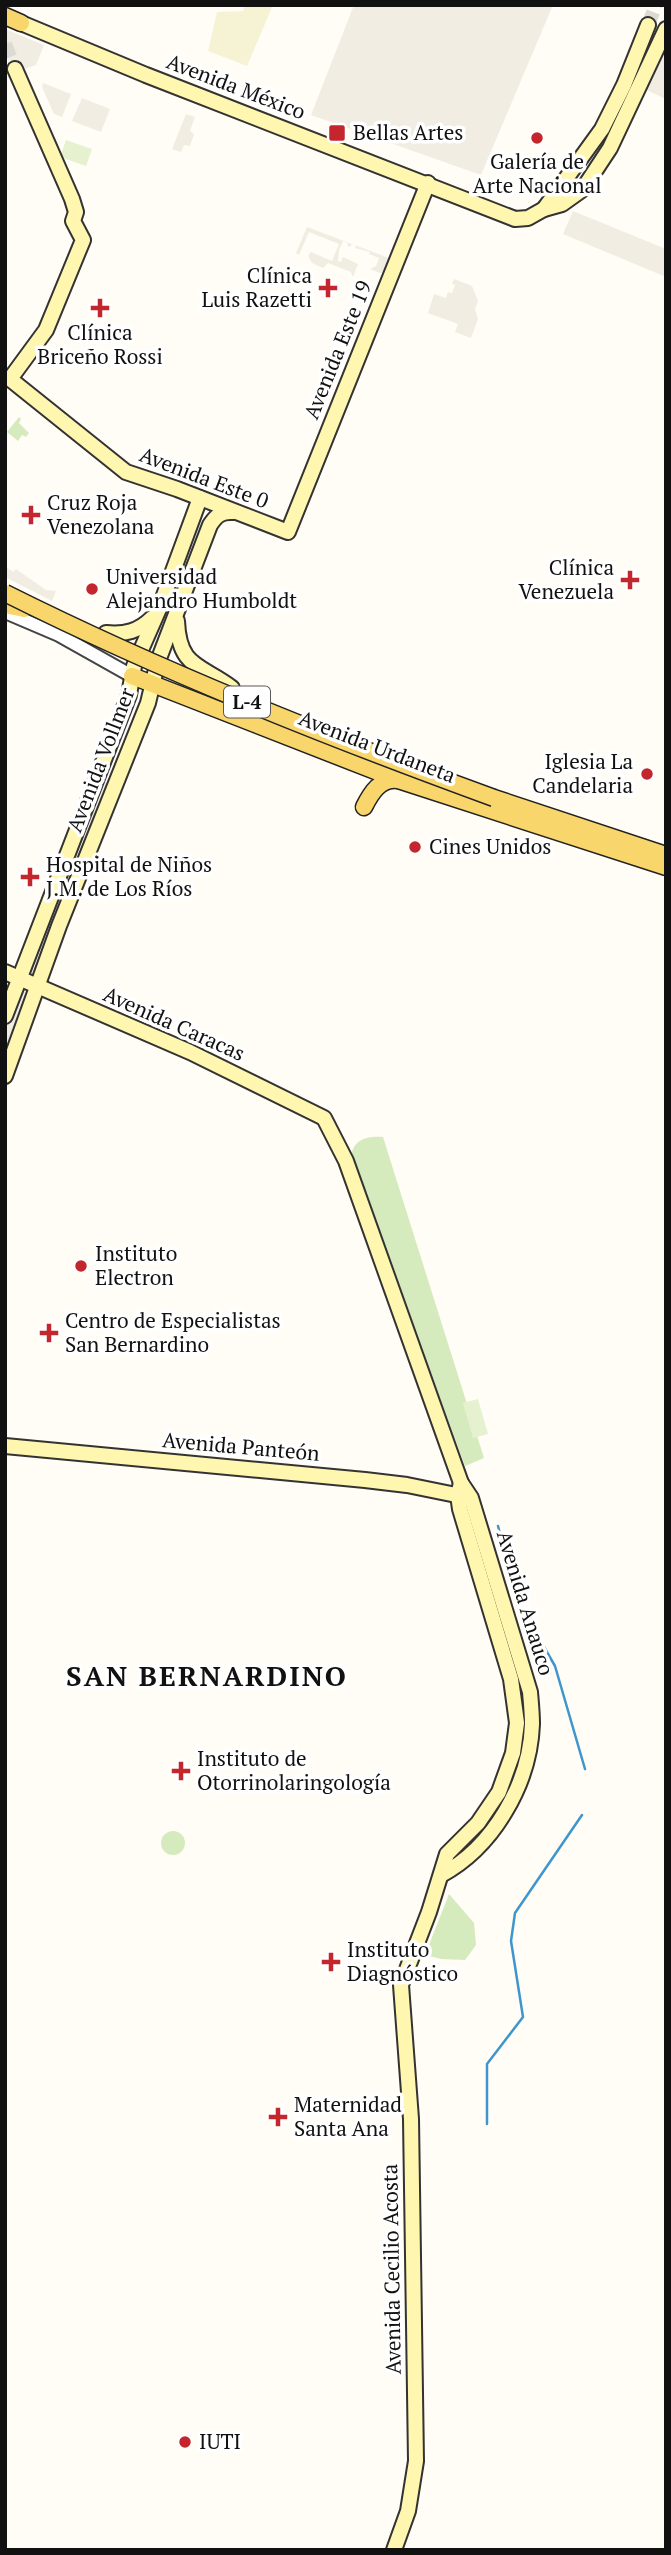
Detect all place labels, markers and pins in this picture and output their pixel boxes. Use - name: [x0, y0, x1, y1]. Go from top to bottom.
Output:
- place label: Bellas Artes: [353, 118, 463, 146]
- marker: Bellas Artes: [327, 123, 347, 143]
- marker: Galería de Arte Nacional: [529, 130, 545, 146]
- place label: Galería de Arte Nacional: [473, 147, 601, 199]
- place label: Clínica Luis Razetti: [201, 261, 312, 313]
- marker: Clínica Luis Razetti: [318, 278, 338, 298]
- marker: Clínica Briceño Rossi: [90, 298, 110, 318]
- place label: Clínica Briceño Rossi: [37, 318, 163, 370]
- place label: Cruz Roja Venezolana: [47, 488, 155, 540]
- marker: Cruz Roja Venezolana: [21, 505, 41, 525]
- place label: Clínica Venezuela: [518, 553, 614, 605]
- place label: Universidad Alejandro Humboldt: [106, 562, 297, 614]
- marker: Clínica Venezuela: [620, 570, 640, 590]
- marker: Universidad Alejandro Humboldt: [84, 581, 100, 597]
- place label: Iglesia La Candelaria: [532, 747, 633, 799]
- marker: Iglesia La Candelaria: [639, 766, 655, 782]
- place label: Cines Unidos: [429, 832, 551, 860]
- marker: Cines Unidos: [407, 839, 423, 855]
- place label: Hospital de Niños J.M. de Los Ríos: [46, 850, 212, 902]
- marker: Hospital de Niños J.M. de Los Ríos: [20, 867, 40, 887]
- place label: Instituto Electron: [95, 1239, 177, 1291]
- marker: Instituto Electron: [73, 1258, 89, 1274]
- place label: Centro de Especialistas San Bernardino: [65, 1306, 281, 1358]
- marker: Centro de Especialistas San Bernardino: [39, 1323, 59, 1343]
- place label: Instituto de Otorrinolaringología: [197, 1744, 391, 1796]
- marker: Instituto de Otorrinolaringología: [171, 1761, 191, 1781]
- place label: Instituto Diagnóstico: [347, 1935, 458, 1987]
- marker: Instituto Diagnóstico: [321, 1952, 341, 1972]
- place label: Maternidad Santa Ana: [294, 2090, 402, 2142]
- marker: Maternidad Santa Ana: [268, 2107, 288, 2127]
- place label: IUTI: [199, 2427, 241, 2455]
- marker: IUTI: [177, 2434, 193, 2450]

